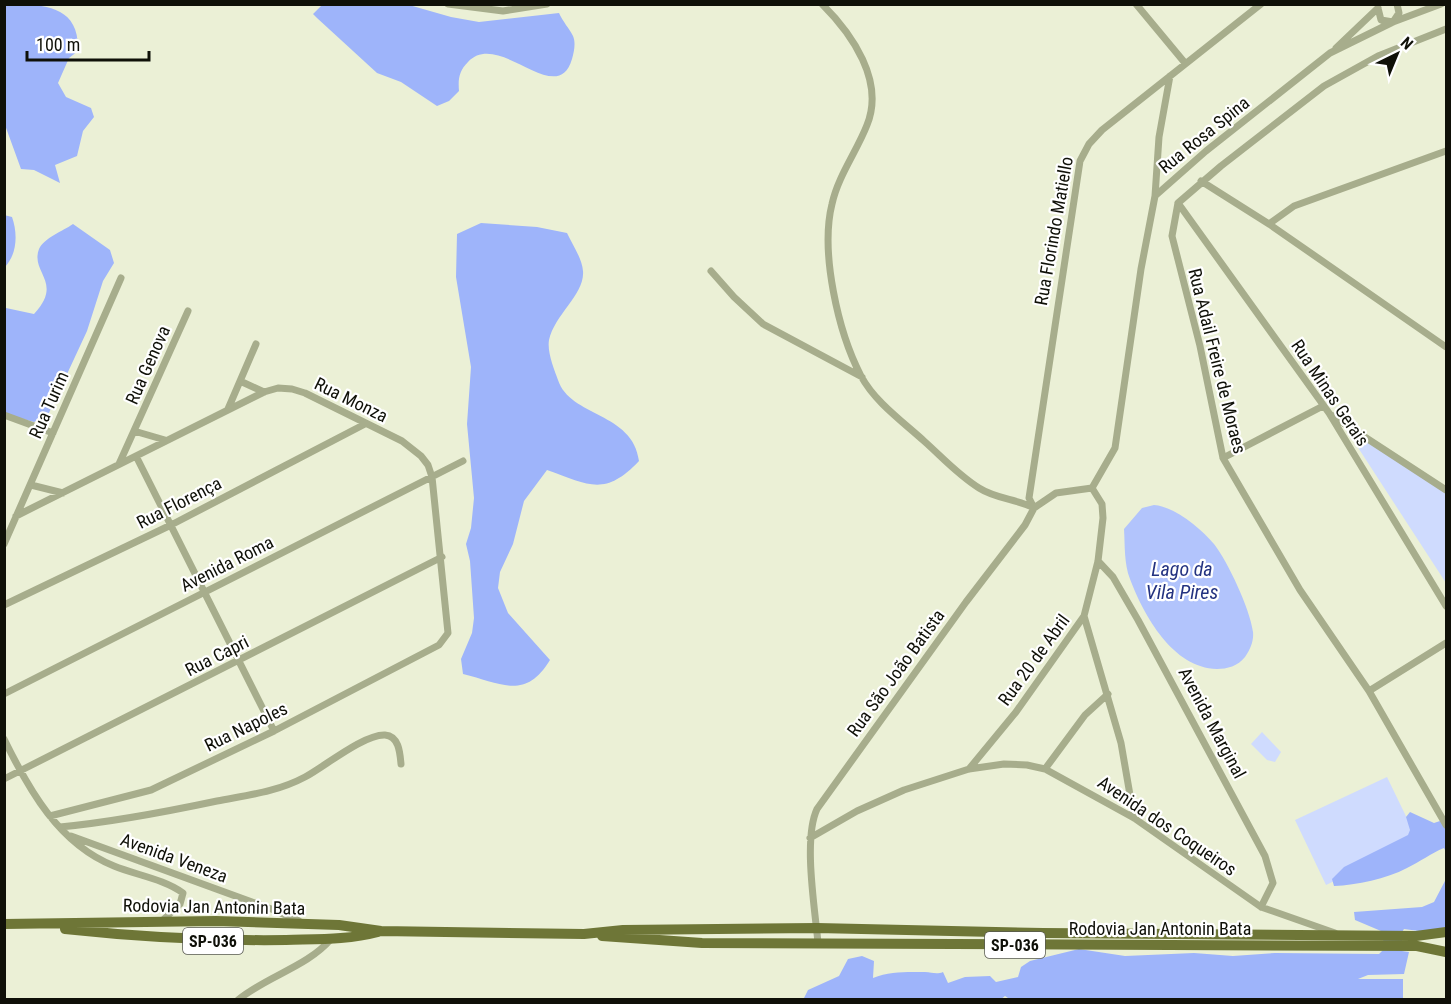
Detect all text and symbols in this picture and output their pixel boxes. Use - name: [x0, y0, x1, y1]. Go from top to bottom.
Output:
- scale bar: [27, 24, 148, 62]
- north arrow: [1367, 24, 1427, 84]
- text: N: [1397, 33, 1417, 54]
- text: 100 m: [36, 34, 80, 55]
- street label: Rua Rosa Spina: [1154, 92, 1253, 177]
- street label: Rua Florindo Matiello: [1030, 155, 1077, 307]
- street label: Rua Adail Freire de Moraes: [1184, 266, 1251, 456]
- street label: Rua Genova: [121, 322, 174, 407]
- street label: Rua Minas Gerais: [1287, 336, 1374, 450]
- street label: Rua Turim: [24, 368, 73, 442]
- street label: Rua Monza: [311, 373, 391, 426]
- street label: Rua Florença: [133, 472, 225, 533]
- street label: Avenida Roma: [177, 531, 277, 596]
- water label: Lago da Vila Pires: [1146, 557, 1218, 604]
- street label: Rua São João Batista: [843, 605, 949, 740]
- street label: Rua 20 de Abril: [994, 610, 1074, 709]
- street label: Rua Capri: [182, 631, 252, 680]
- street label: Avenida Marginal: [1174, 664, 1250, 782]
- street label: Rua Napoles: [201, 697, 291, 756]
- street label: Avenida dos Coqueiros: [1094, 771, 1241, 880]
- street label: Avenida Veneza: [118, 828, 231, 887]
- street label: Rodovia Jan Antonin Bata: [123, 894, 305, 919]
- street label: Rodovia Jan Antonin Bata: [1069, 918, 1251, 939]
- road number: SP-036: [183, 928, 243, 954]
- road number: SP-036: [985, 932, 1045, 958]

